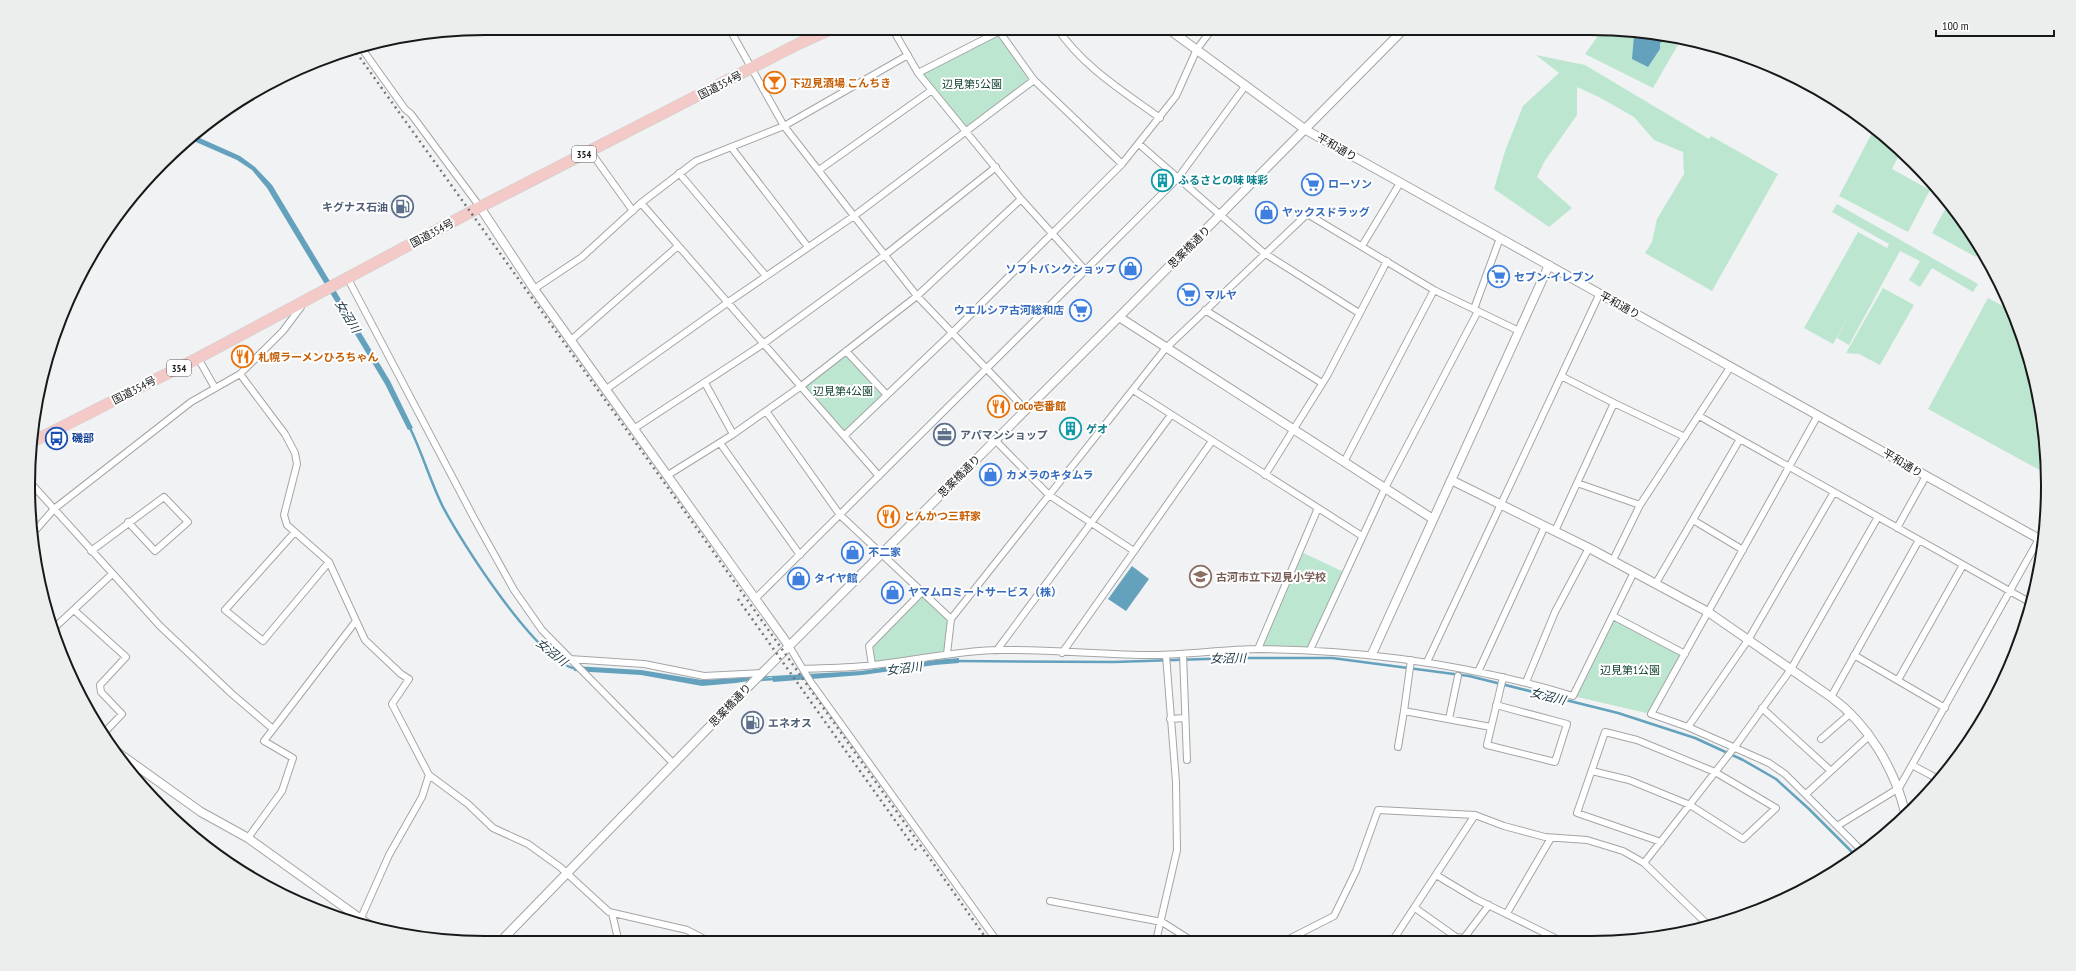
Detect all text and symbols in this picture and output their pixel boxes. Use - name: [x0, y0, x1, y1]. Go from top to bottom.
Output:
- scale bar: [1936, 12, 2054, 38]
- text: 100 m: [1942, 18, 1969, 33]
- street label: 国道354号: [696, 68, 744, 102]
- bar icon: 下辺見酒場 こんちき: [761, 70, 787, 96]
- place label: 下辺見酒場 こんちき: [790, 76, 891, 90]
- park label: 辺見第5公園: [942, 77, 1002, 91]
- street label: 平和通り: [1314, 130, 1360, 164]
- road number: 354: [572, 146, 596, 162]
- building icon: ふるさとの味 味彩: [1149, 167, 1175, 193]
- supermarket icon: ローソン: [1299, 171, 1325, 197]
- place label: ふるさとの味 味彩: [1178, 173, 1268, 187]
- place label: ローソン: [1328, 177, 1372, 191]
- fuel station icon: キグナス石油: [390, 194, 416, 220]
- shop icon: ヤックスドラッグ: [1254, 199, 1280, 225]
- place label: キグナス石油: [322, 200, 388, 214]
- place label: ヤックスドラッグ: [1282, 205, 1370, 219]
- street label: 国道354号: [408, 216, 456, 250]
- street label: 思案橋通り: [1165, 223, 1213, 271]
- shop icon: ソフトバンクショップ: [1118, 256, 1144, 282]
- place label: ソフトバンクショップ: [1005, 262, 1116, 276]
- supermarket icon: セブン-イレブン: [1486, 264, 1512, 290]
- place label: セブン-イレブン: [1514, 270, 1594, 284]
- supermarket icon: マルヤ: [1175, 282, 1201, 308]
- place label: マルヤ: [1204, 288, 1237, 302]
- street label: 平和通り: [1597, 288, 1643, 322]
- water label: 女沼川: [332, 297, 365, 337]
- supermarket icon: ウエルシア古河総和店: [1067, 297, 1093, 323]
- place label: ウエルシア古河総和店: [954, 303, 1064, 317]
- restaurant icon: 札幌ラーメンひろちゃん: [229, 344, 255, 370]
- place label: 札幌ラーメンひろちゃん: [258, 350, 379, 364]
- road number: 354: [167, 360, 191, 376]
- street label: 国道354号: [110, 373, 158, 407]
- park label: 辺見第4公園: [813, 384, 873, 398]
- restaurant icon: CoCo壱番館: [986, 393, 1012, 419]
- place label: CoCo壱番館: [1014, 399, 1066, 413]
- building icon: ゲオ: [1057, 416, 1083, 442]
- office icon: アパマンショップ: [931, 422, 957, 448]
- place label: ゲオ: [1086, 422, 1108, 436]
- bus stop icon: 磯部: [43, 425, 69, 451]
- place label: アパマンショップ: [960, 428, 1048, 442]
- place label: 磯部: [72, 431, 94, 445]
- street label: 平和通り: [1881, 446, 1925, 480]
- street label: 思案橋通り: [935, 452, 983, 500]
- shop icon: カメラのキタムラ: [978, 462, 1004, 488]
- place label: カメラのキタムラ: [1006, 468, 1093, 482]
- restaurant icon: とんかつ三軒家: [876, 503, 902, 529]
- place label: とんかつ三軒家: [904, 509, 981, 523]
- shop icon: 不二家: [839, 539, 865, 565]
- place label: 不二家: [868, 545, 901, 559]
- school or university icon: 古河市立下辺見小学校: [1188, 564, 1214, 590]
- shop icon: タイヤ館: [786, 565, 812, 591]
- place label: 古河市立下辺見小学校: [1216, 570, 1326, 584]
- place label: タイヤ館: [814, 571, 858, 585]
- shop icon: ヤマムロミートサービス（株）: [880, 579, 906, 605]
- place label: ヤマムロミートサービス（株）: [908, 585, 1062, 599]
- water label: 女沼川: [533, 635, 572, 670]
- water label: 女沼川: [1210, 650, 1248, 666]
- water label: 女沼川: [885, 658, 925, 678]
- park label: 辺見第1公園: [1600, 663, 1660, 677]
- street label: 思案橋通り: [706, 680, 754, 730]
- water label: 女沼川: [1529, 684, 1569, 708]
- fuel station icon: エネオス: [740, 710, 766, 736]
- place label: エネオス: [768, 716, 812, 730]

